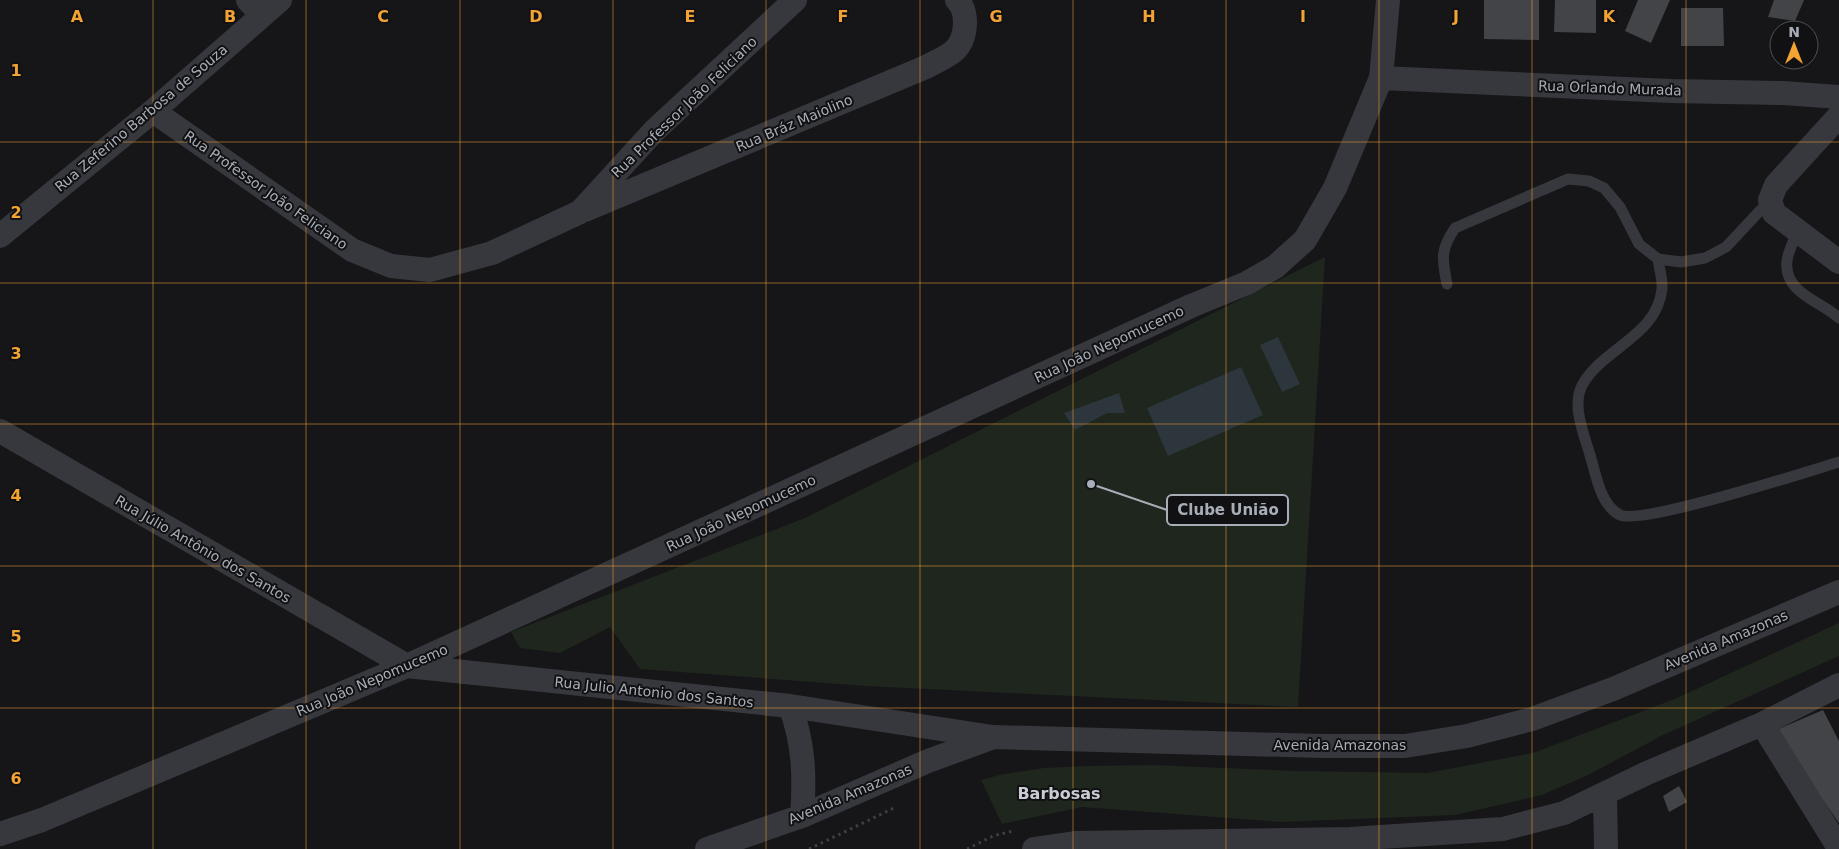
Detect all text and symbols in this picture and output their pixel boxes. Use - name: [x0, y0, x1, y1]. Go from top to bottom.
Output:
- text: A: [71, 7, 84, 26]
- text: B: [224, 7, 236, 26]
- text: C: [377, 7, 389, 26]
- text: D: [529, 7, 543, 26]
- text: E: [685, 7, 695, 26]
- text: F: [838, 7, 848, 26]
- text: G: [989, 7, 1003, 26]
- text: H: [1142, 7, 1156, 26]
- text: I: [1300, 7, 1306, 26]
- text: J: [1452, 7, 1459, 26]
- text: K: [1603, 7, 1616, 26]
- north arrow: [1769, 20, 1819, 70]
- text: N: [1788, 24, 1800, 40]
- street label: Rua Professor João Feliciano: [608, 33, 760, 181]
- street label: Rua Zeferino Barbosa de Souza: [52, 41, 230, 195]
- text: 1: [10, 61, 22, 80]
- street label: Rua Orlando Murada: [1538, 77, 1682, 99]
- street label: Rua Bráz Maiolino: [733, 91, 855, 155]
- street label: Rua Professor João Feliciano: [181, 127, 351, 253]
- text: 2: [10, 203, 22, 222]
- street label: Rua João Nepomucemo: [1032, 302, 1186, 386]
- text: 3: [10, 344, 22, 363]
- street label: Rua João Nepomucemo: [664, 471, 818, 555]
- text: 4: [10, 486, 22, 505]
- street label: Rua Júlio Antônio dos Santos: [112, 492, 294, 606]
- callout: Clube União: [1167, 495, 1288, 525]
- text: Clube União: [1177, 501, 1279, 519]
- street label: Avenida Amazonas: [1662, 607, 1790, 673]
- text: 5: [10, 627, 22, 646]
- street label: Rua João Nepomucemo: [294, 641, 450, 719]
- street label: Rua Julio Antonio dos Santos: [554, 674, 754, 710]
- street label: Avenida Amazonas: [1274, 737, 1406, 753]
- street label: Avenida Amazonas: [786, 761, 914, 827]
- text: 6: [10, 769, 22, 788]
- district label: Barbosas: [1017, 784, 1101, 803]

